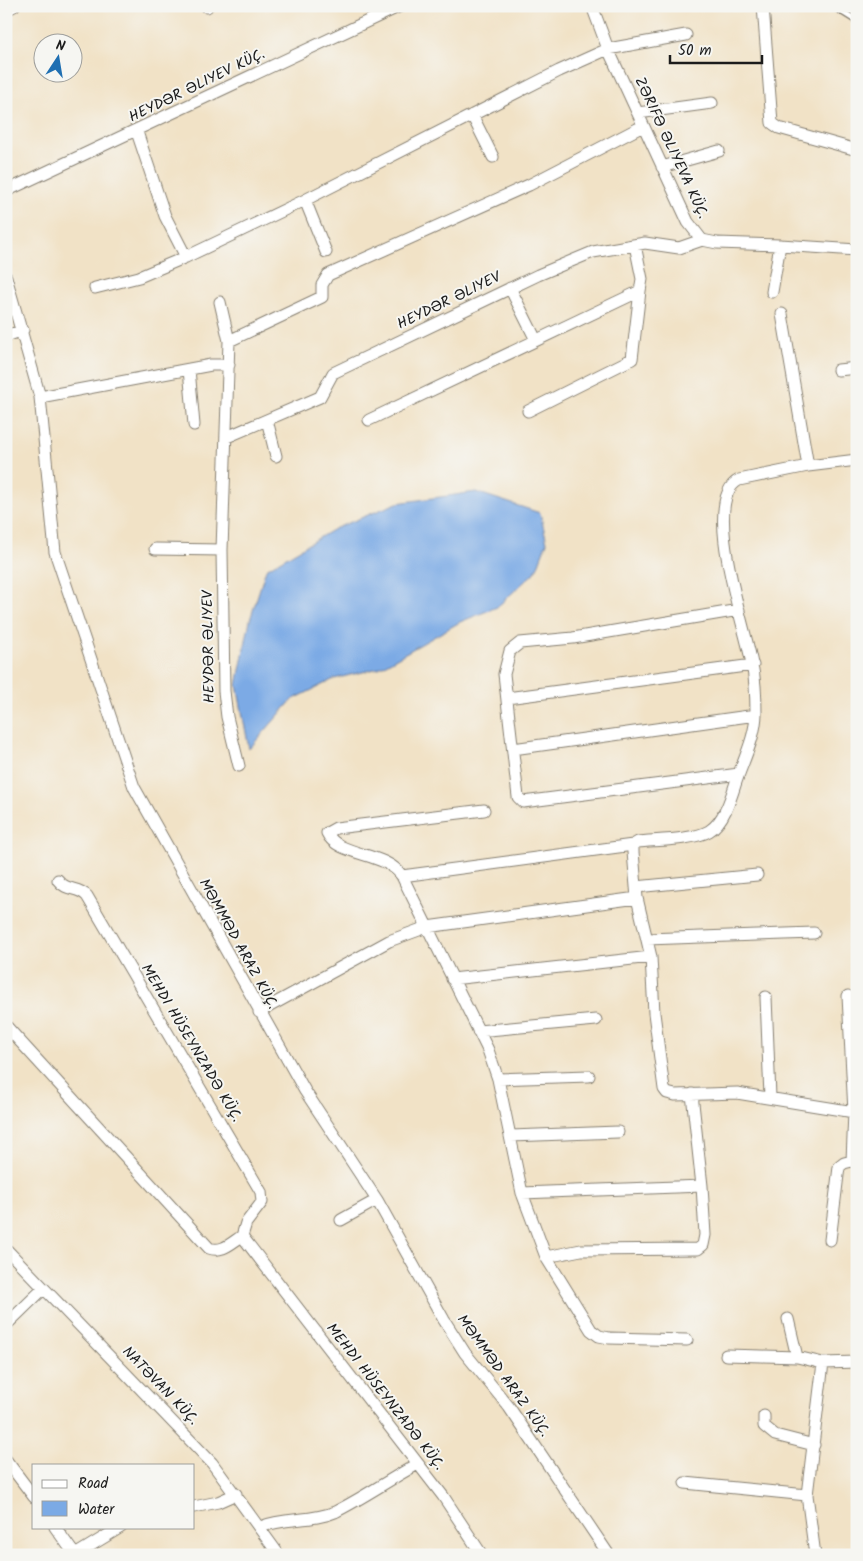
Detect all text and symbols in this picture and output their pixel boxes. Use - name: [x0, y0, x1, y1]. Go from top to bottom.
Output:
- north arrow: [32, 32, 82, 82]
- scale bar: [670, 32, 763, 64]
- text: N: [54, 35, 67, 58]
- text: 50 m: [678, 39, 712, 63]
- street label: HEYDƏR ƏLIYEV KÜÇ.: [125, 43, 269, 129]
- street label: ZƏRIFƏ ƏLIYEVA KÜÇ.: [628, 73, 714, 223]
- street label: HEYDƏR ƏLIYEV: [393, 265, 506, 336]
- street label: HEYDƏR ƏLIYEV: [196, 589, 222, 704]
- street label: MƏMMƏD ARAZ KÜÇ.: [192, 874, 284, 1014]
- street label: MEHDI HÜSEYNZADƏ KÜÇ.: [134, 959, 248, 1127]
- street label: MƏMMƏD ARAZ KÜÇ.: [450, 1310, 556, 1442]
- street label: MEHDI HÜSEYNZADƏ KÜÇ.: [320, 1318, 450, 1476]
- street label: NATƏVAN KÜÇ.: [116, 1341, 204, 1431]
- legend: [32, 1464, 195, 1528]
- text: Road: [78, 1472, 109, 1496]
- text: Water: [78, 1498, 115, 1522]

